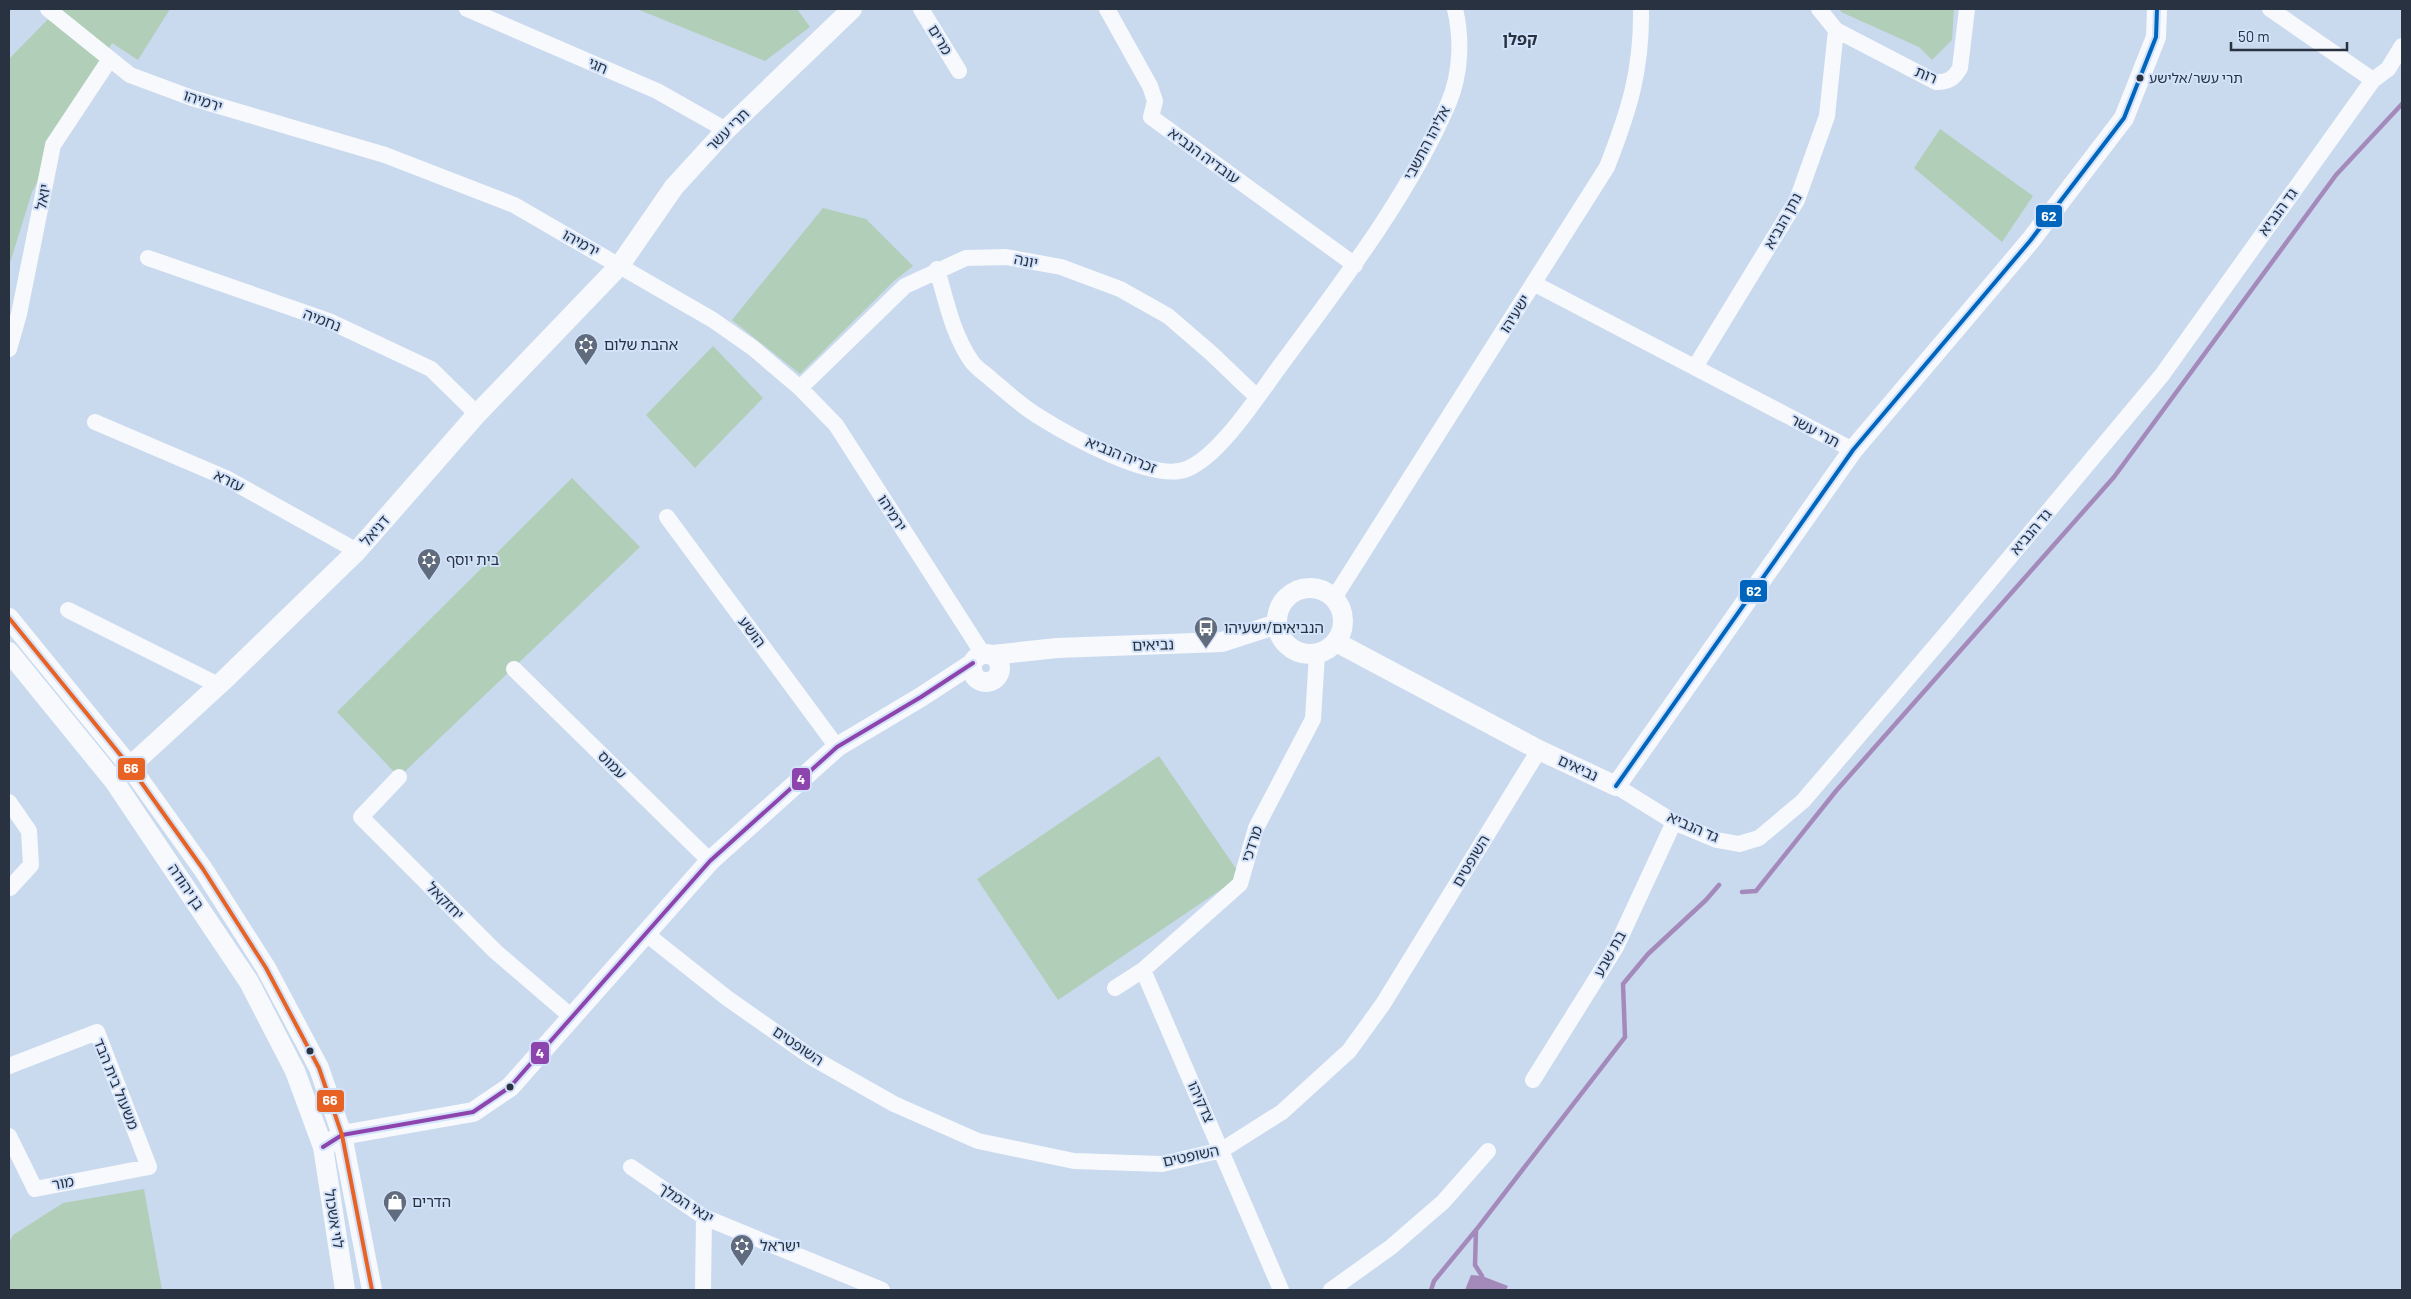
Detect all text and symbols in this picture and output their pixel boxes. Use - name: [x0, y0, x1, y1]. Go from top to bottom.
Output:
- scale bar: [2231, 20, 2347, 52]
- street label: מרים: [925, 21, 957, 58]
- text: 50 m: [2238, 27, 2270, 45]
- district label: קפלן: [1503, 29, 1538, 48]
- street label: חגי: [586, 53, 611, 77]
- street label: רות: [1913, 61, 1940, 87]
- place label: תרי עשר/אלישע: [2149, 69, 2243, 86]
- marker: תרי עשר/אלישע: [2135, 73, 2145, 83]
- street label: ירמיהו: [182, 85, 225, 115]
- street label: אליהו התשבי: [1399, 102, 1453, 183]
- street label: תרי עשר: [702, 104, 752, 154]
- street label: עובדיה הנביא: [1165, 123, 1244, 187]
- street label: יואל: [31, 182, 53, 211]
- street label: גד הנביא: [2254, 184, 2301, 239]
- street label: נתן הנביא: [1759, 189, 1805, 252]
- line badge: 62: [2035, 204, 2063, 228]
- text: 62: [2041, 207, 2057, 224]
- street label: ירמיהו: [560, 225, 603, 260]
- street label: יונה: [1013, 249, 1040, 271]
- street label: ישעיהו: [1495, 291, 1533, 336]
- street label: נחמיה: [301, 304, 344, 334]
- synagogue icon: אהבת שלום: [573, 332, 599, 366]
- place label: אהבת שלום: [604, 335, 678, 353]
- street label: תרי עשר: [1788, 410, 1843, 451]
- street label: זכריה הנביא: [1083, 432, 1159, 476]
- street label: עזרא: [211, 465, 247, 495]
- street label: ירמיהו: [874, 491, 911, 534]
- street label: גד הנביא: [2006, 504, 2055, 558]
- street label: דניאל: [356, 511, 393, 550]
- synagogue icon: בית יוסף: [416, 547, 442, 581]
- place label: בית יוסף: [446, 550, 500, 568]
- line badge: 62: [1739, 579, 1768, 603]
- text: 62: [1746, 582, 1762, 599]
- street label: הושע: [735, 612, 770, 650]
- bus stop icon: הנביאים/ישעיהו: [1193, 615, 1219, 649]
- place label: הנביאים/ישעיהו: [1224, 618, 1324, 636]
- street label: נביאים: [1132, 634, 1174, 654]
- street label: עמוס: [595, 746, 631, 782]
- street label: נביאים: [1556, 750, 1601, 784]
- line badge: 66: [117, 757, 146, 781]
- text: 66: [123, 759, 139, 776]
- line badge: 4: [791, 767, 811, 791]
- text: 4: [797, 770, 805, 787]
- street label: גד הנביא: [1665, 807, 1722, 846]
- street label: מרדכי: [1237, 823, 1265, 864]
- street label: השופטים: [1448, 831, 1493, 890]
- street label: בן יהודה: [165, 860, 209, 913]
- street label: יחזקאל: [423, 878, 468, 923]
- street label: בת שבע: [1589, 927, 1629, 980]
- street label: השופטים: [770, 1022, 827, 1069]
- street label: משעול בית הבד: [90, 1035, 143, 1132]
- line badge: 4: [530, 1041, 550, 1065]
- text: 4: [536, 1044, 544, 1061]
- unlabelled marker: [305, 1046, 315, 1056]
- street label: צדקיהו: [1185, 1078, 1219, 1125]
- unlabelled marker: [505, 1082, 515, 1092]
- line badge: 66: [316, 1089, 345, 1113]
- text: 66: [322, 1091, 338, 1108]
- street label: השופטים: [1161, 1140, 1221, 1170]
- street label: מור: [50, 1171, 75, 1193]
- street label: ינאי המלך: [656, 1178, 717, 1226]
- street label: לוי אשכול: [321, 1188, 349, 1250]
- shop icon: הדרים: [382, 1189, 408, 1223]
- place label: הדרים: [412, 1192, 451, 1210]
- synagogue icon: ישראל: [729, 1233, 755, 1267]
- place label: ישראל: [760, 1236, 800, 1254]

